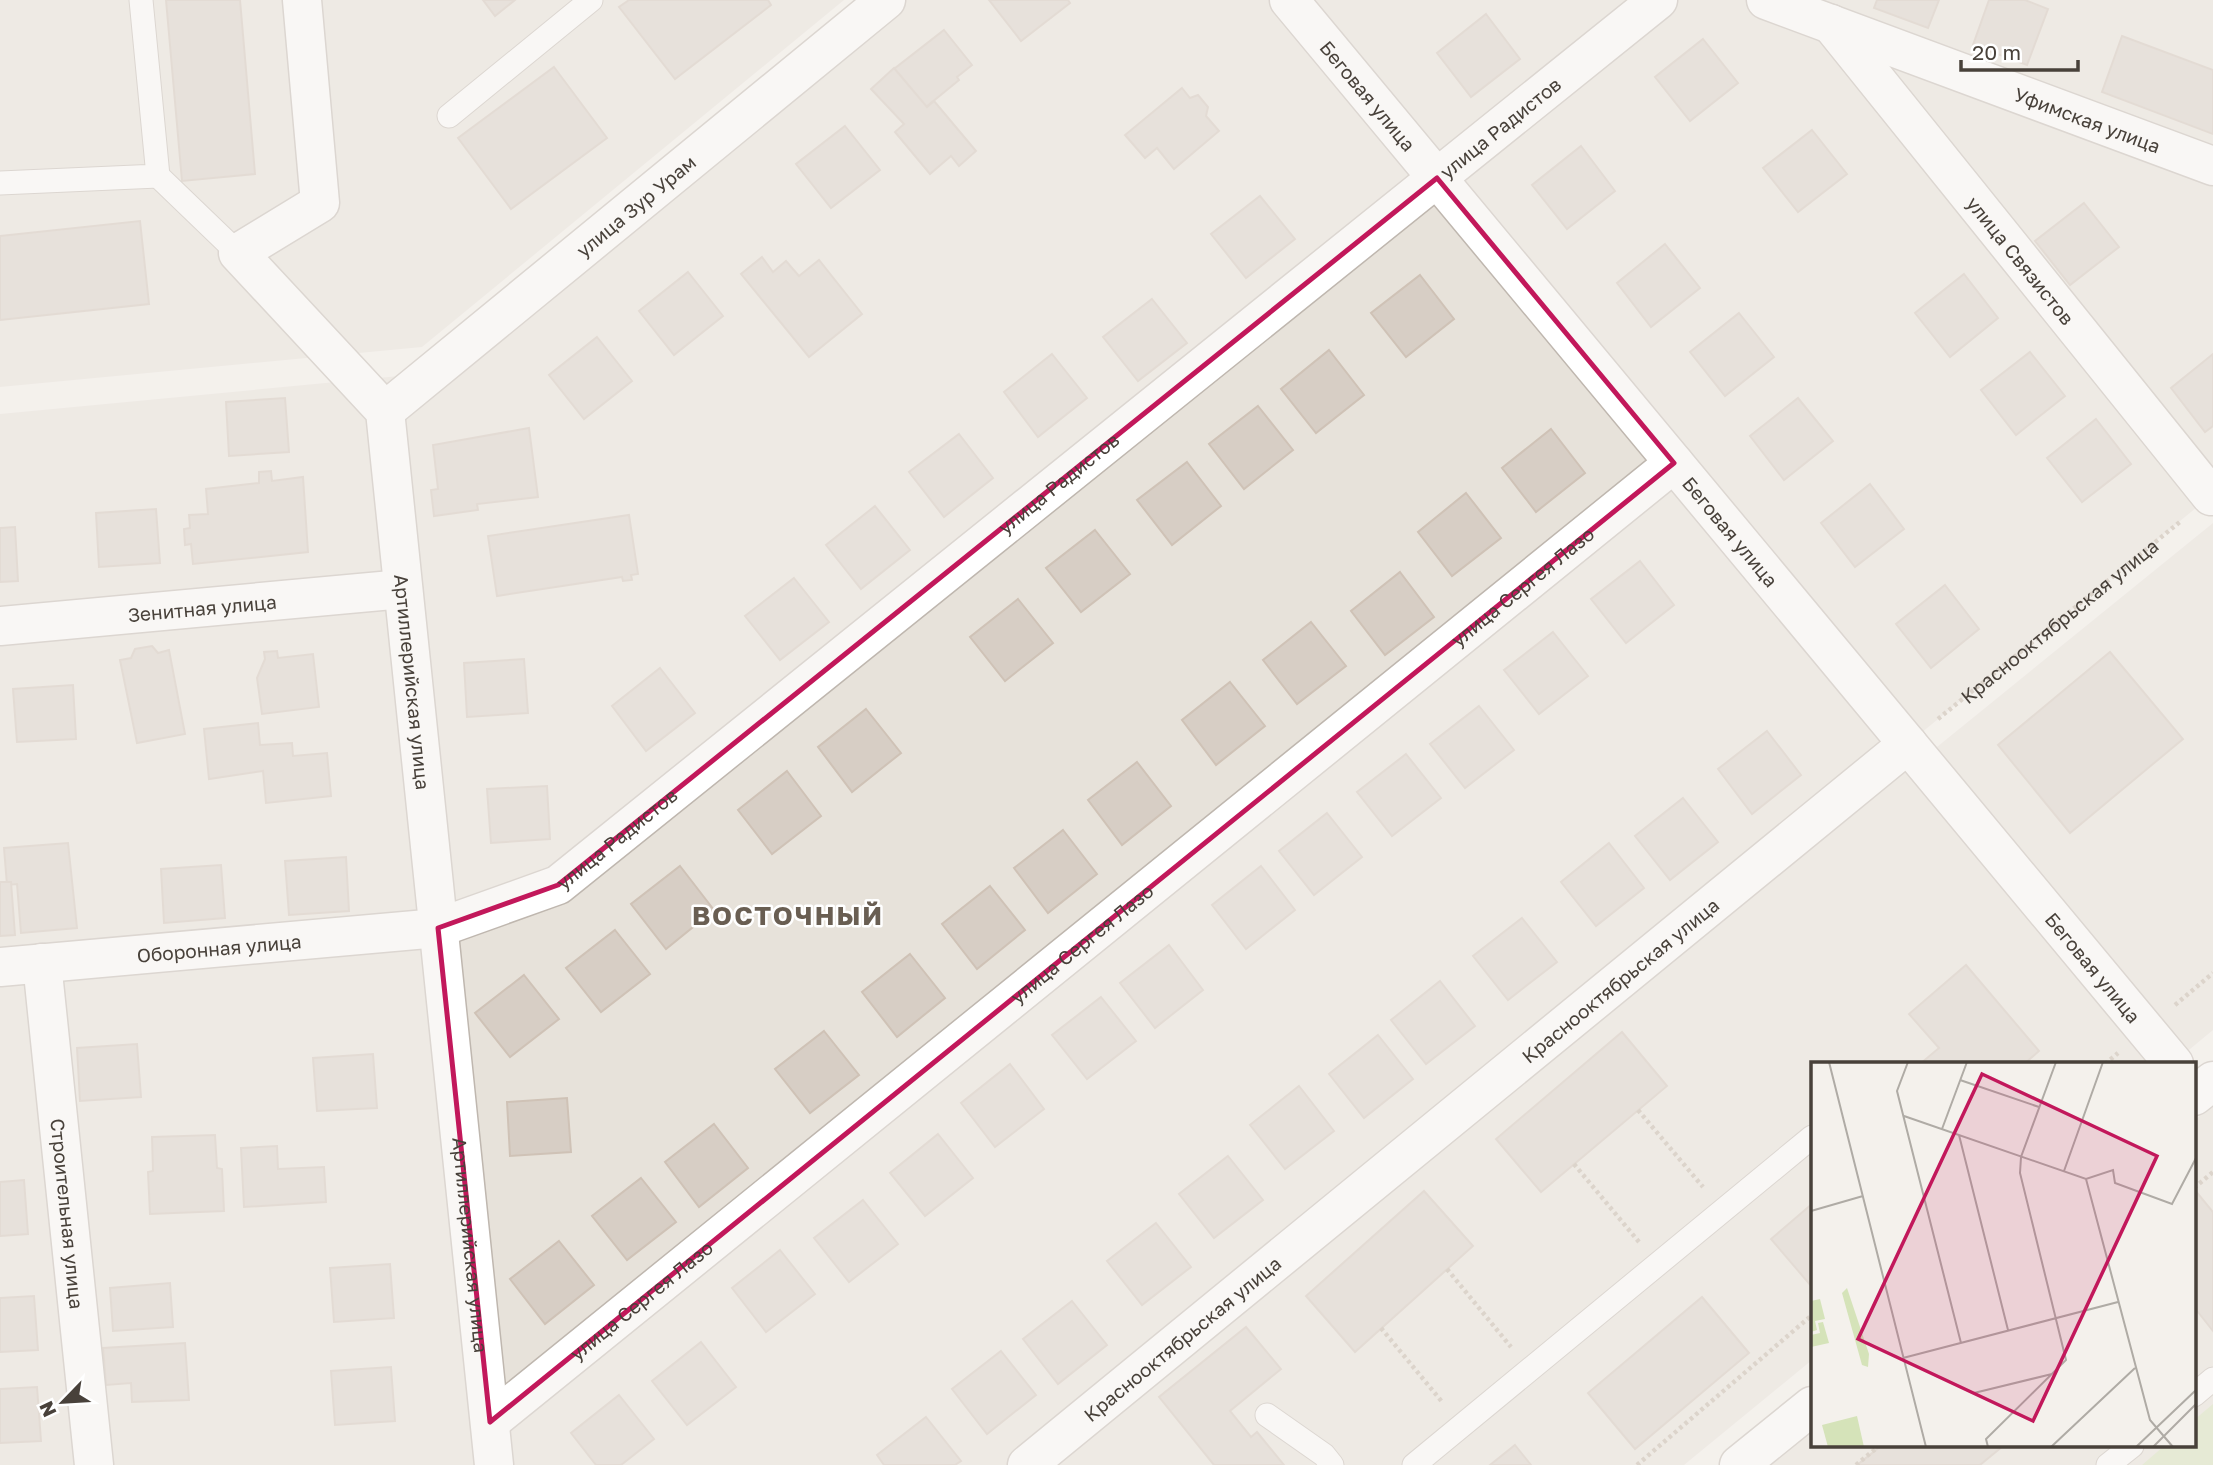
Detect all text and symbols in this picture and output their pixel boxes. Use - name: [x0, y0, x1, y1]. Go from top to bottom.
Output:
- scale bar: [1961, 28, 2078, 72]
- street label: Беговая улица: [1316, 36, 1421, 155]
- text: 20 m: [1972, 39, 2021, 65]
- street label: улица Радистов: [1435, 72, 1565, 183]
- street label: Уфимская улица: [2011, 82, 2164, 157]
- street label: улица Зур Урам: [571, 150, 700, 261]
- street label: улица Связистов: [1962, 191, 2080, 329]
- street label: улица Радистов: [993, 427, 1123, 538]
- street label: Беговая улица: [1678, 471, 1783, 591]
- street label: улица Сергея Лазо: [1446, 521, 1598, 651]
- street label: Краснооктябрьская улица: [1956, 533, 2162, 708]
- street label: Артиллерийская улица: [390, 573, 436, 791]
- street label: Зенитная улица: [127, 589, 278, 626]
- street label: улица Радистов: [551, 783, 681, 894]
- street label: улица Сергея Лазо: [1005, 878, 1157, 1008]
- street label: Краснооктябрьская улица: [1517, 893, 1723, 1067]
- district label: ВОСТОЧНЫЙ: [692, 900, 884, 931]
- street label: Беговая улица: [2041, 907, 2146, 1027]
- street label: Оборонная улица: [136, 929, 302, 966]
- inset map: [1811, 1062, 2196, 1448]
- street label: Строительная улица: [47, 1117, 89, 1310]
- street label: Артиллерийская улица: [449, 1136, 494, 1354]
- street label: улица Сергея Лазо: [565, 1235, 717, 1365]
- street label: Краснооктябрьская улица: [1079, 1251, 1285, 1426]
- north arrow: [28, 1367, 98, 1437]
- text: N: [34, 1398, 61, 1421]

